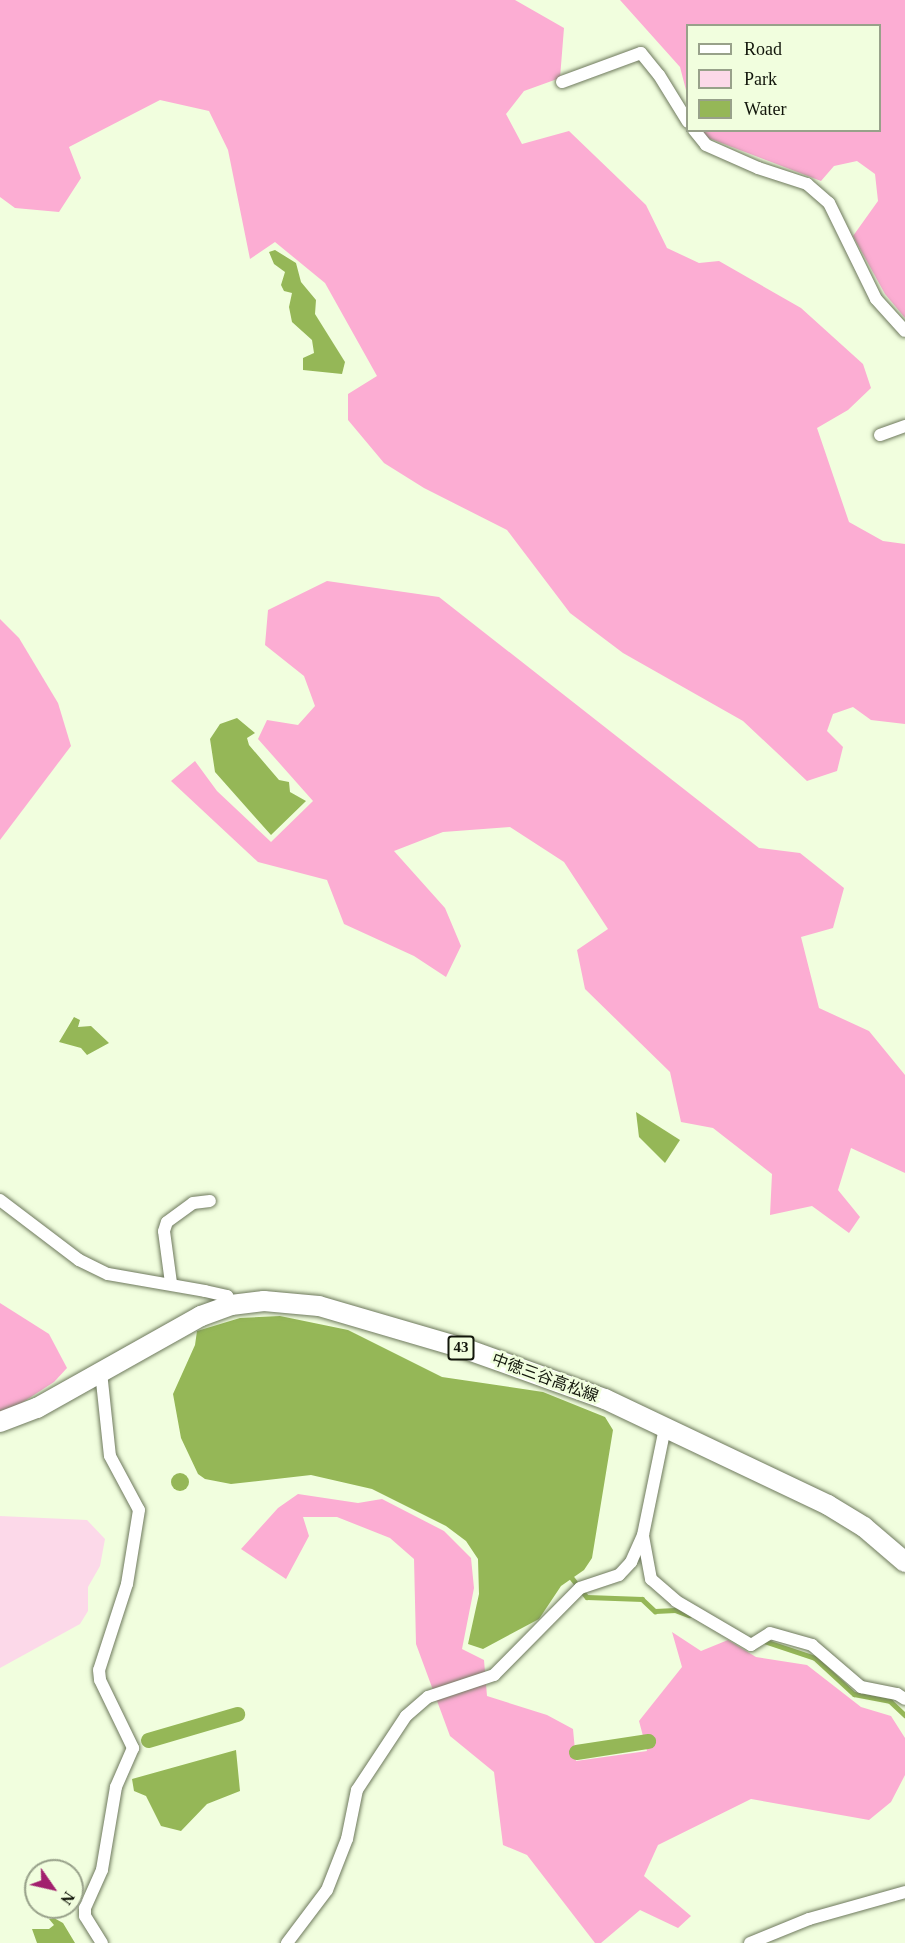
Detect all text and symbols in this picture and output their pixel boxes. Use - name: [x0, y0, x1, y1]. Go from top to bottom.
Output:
- legend: [686, 24, 881, 132]
- text: Road: [744, 39, 782, 59]
- text: Park: [744, 69, 777, 89]
- text: Water: [744, 99, 787, 119]
- road number: 43: [448, 1336, 474, 1360]
- street label: 中徳三谷高松線: [489, 1350, 601, 1406]
- north arrow: [24, 1859, 84, 1919]
- text: N: [57, 1889, 78, 1908]

